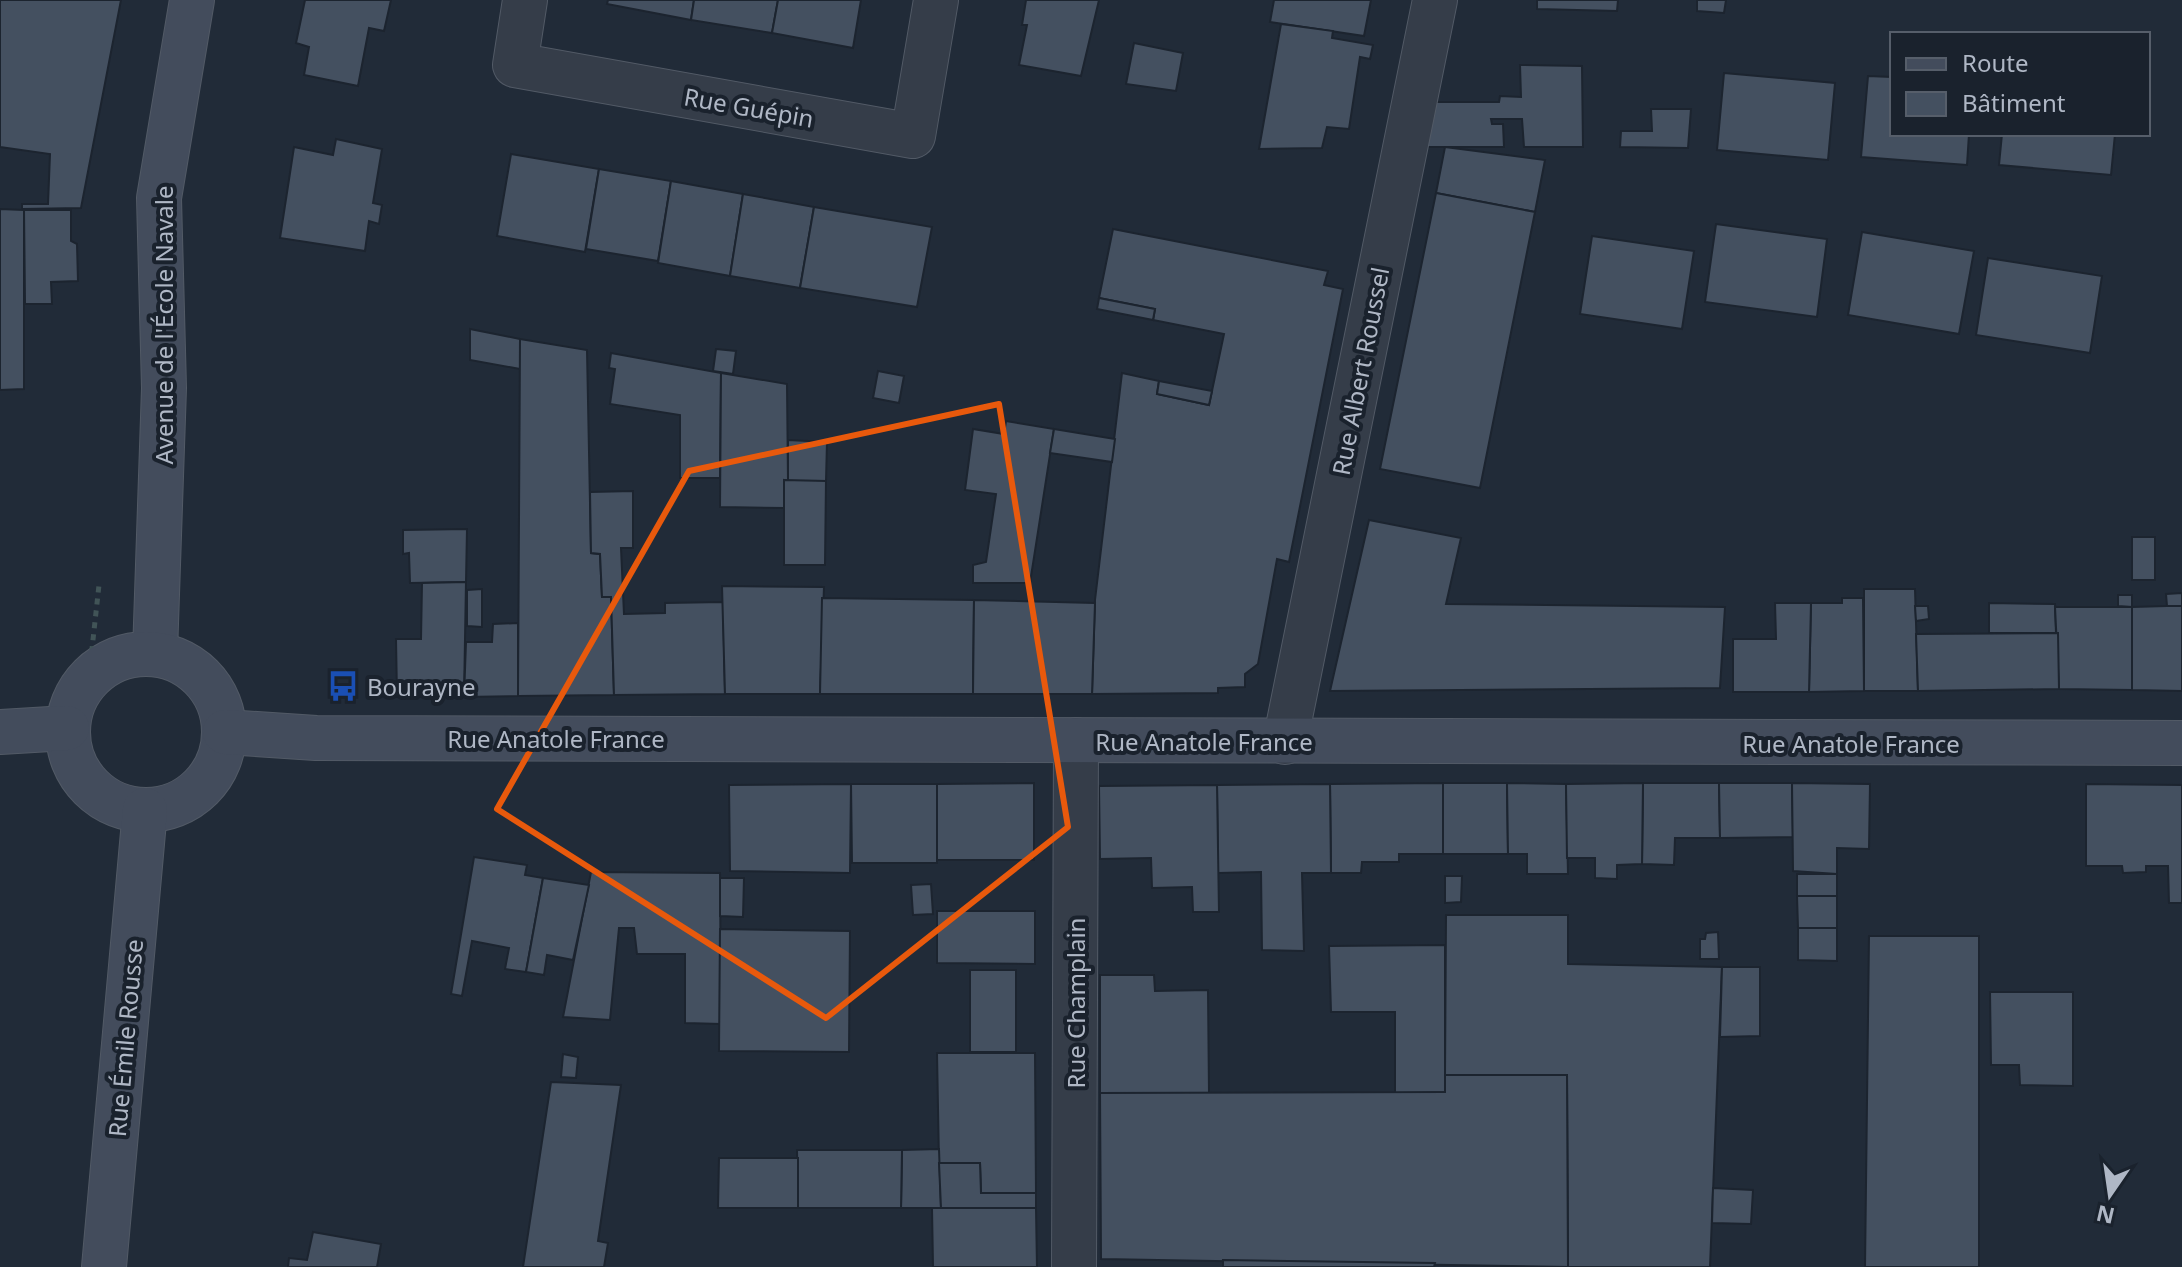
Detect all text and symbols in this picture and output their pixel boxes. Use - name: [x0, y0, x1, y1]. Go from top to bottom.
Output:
- legend: [1890, 32, 2150, 136]
- text: Route: [1962, 46, 2028, 79]
- street label: Rue Guépin: [682, 79, 816, 135]
- text: Bâtiment: [1962, 86, 2066, 119]
- street label: Avenue de l'École Navale: [147, 185, 180, 465]
- street label: Rue Albert Roussel: [1324, 264, 1396, 478]
- bus stop icon: Bourayne: [326, 669, 360, 703]
- place label: Bourayne: [367, 670, 475, 703]
- street label: Rue Anatole France: [447, 722, 665, 755]
- street label: Rue Anatole France: [1095, 725, 1313, 758]
- street label: Rue Anatole France: [1742, 727, 1960, 760]
- street label: Rue Champlain: [1059, 918, 1092, 1088]
- street label: Rue Émile Rousse: [100, 938, 150, 1138]
- north arrow: [2070, 1155, 2150, 1235]
- text: N: [2093, 1199, 2117, 1232]

